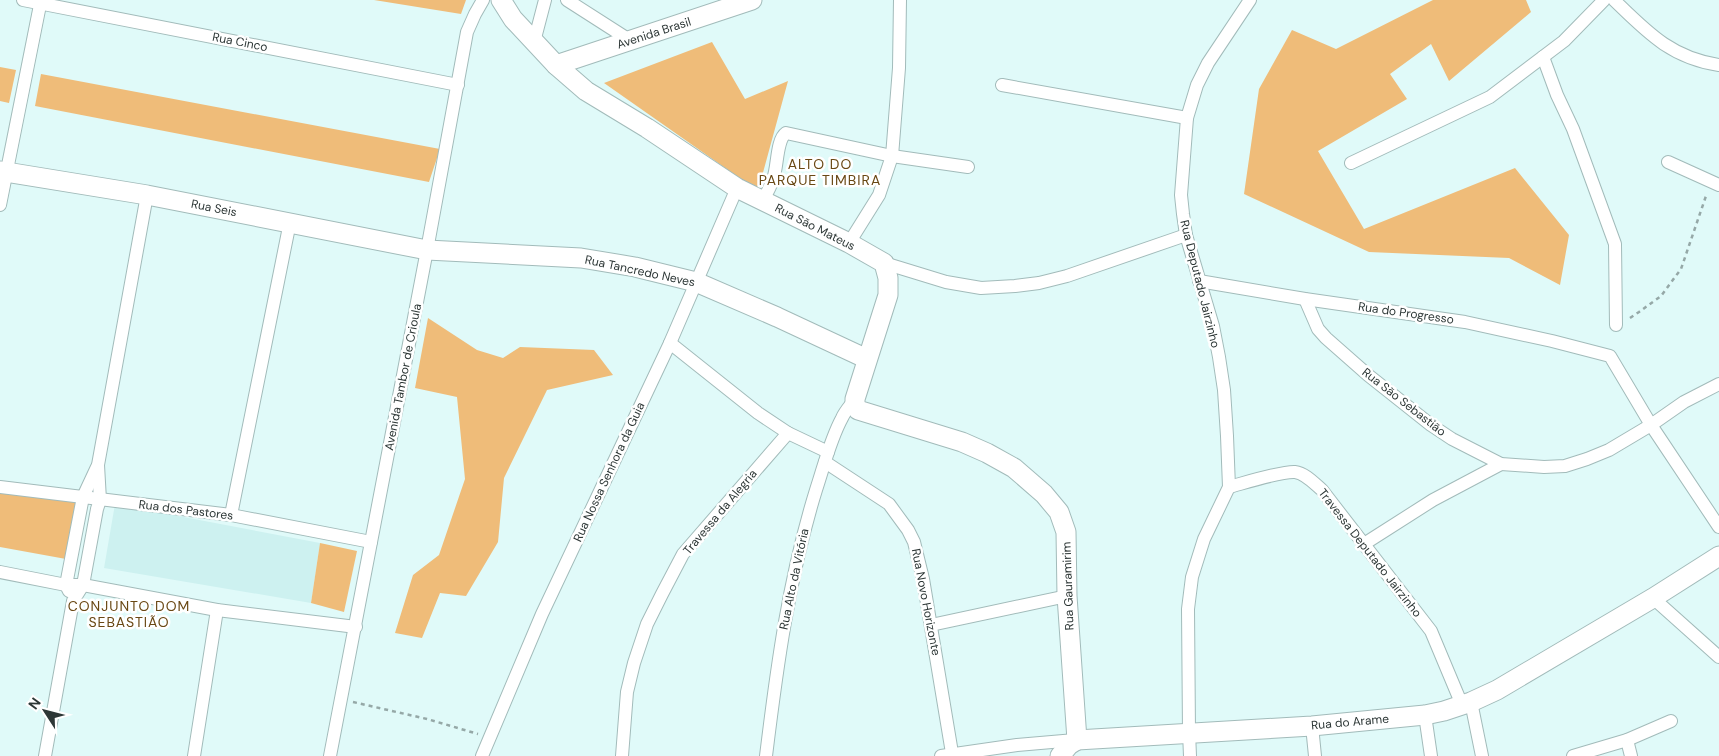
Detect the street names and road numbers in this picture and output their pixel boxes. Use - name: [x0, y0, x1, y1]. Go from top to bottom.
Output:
- street label: Avenida Brasil: [615, 13, 693, 53]
- street label: Rua Cinco: [211, 29, 269, 55]
- street label: Rua Seis: [190, 196, 238, 220]
- street label: Rua São Mateus: [772, 200, 858, 254]
- street label: Rua Deputado Jairzinho: [1176, 218, 1224, 350]
- street label: Rua Tancredo Neves: [583, 251, 697, 291]
- street label: Rua do Progresso: [1357, 298, 1455, 328]
- street label: Avenida Tambor de Crioula: [381, 302, 425, 452]
- street label: Rua São Sebastião: [1359, 364, 1449, 440]
- street label: Rua Nossa Senhora da Guia: [570, 400, 648, 544]
- street label: Travessa da Alegria: [680, 466, 760, 558]
- street label: Travessa Deputado Jairzinho: [1315, 485, 1425, 621]
- street label: Rua dos Pastores: [138, 496, 234, 524]
- street label: Rua Alto da Vitória: [775, 527, 813, 631]
- street label: Rua Gauramirim: [1058, 541, 1078, 631]
- street label: Rua Novo Horizonte: [908, 547, 944, 657]
- street label: Rua do Arame: [1310, 711, 1390, 733]

